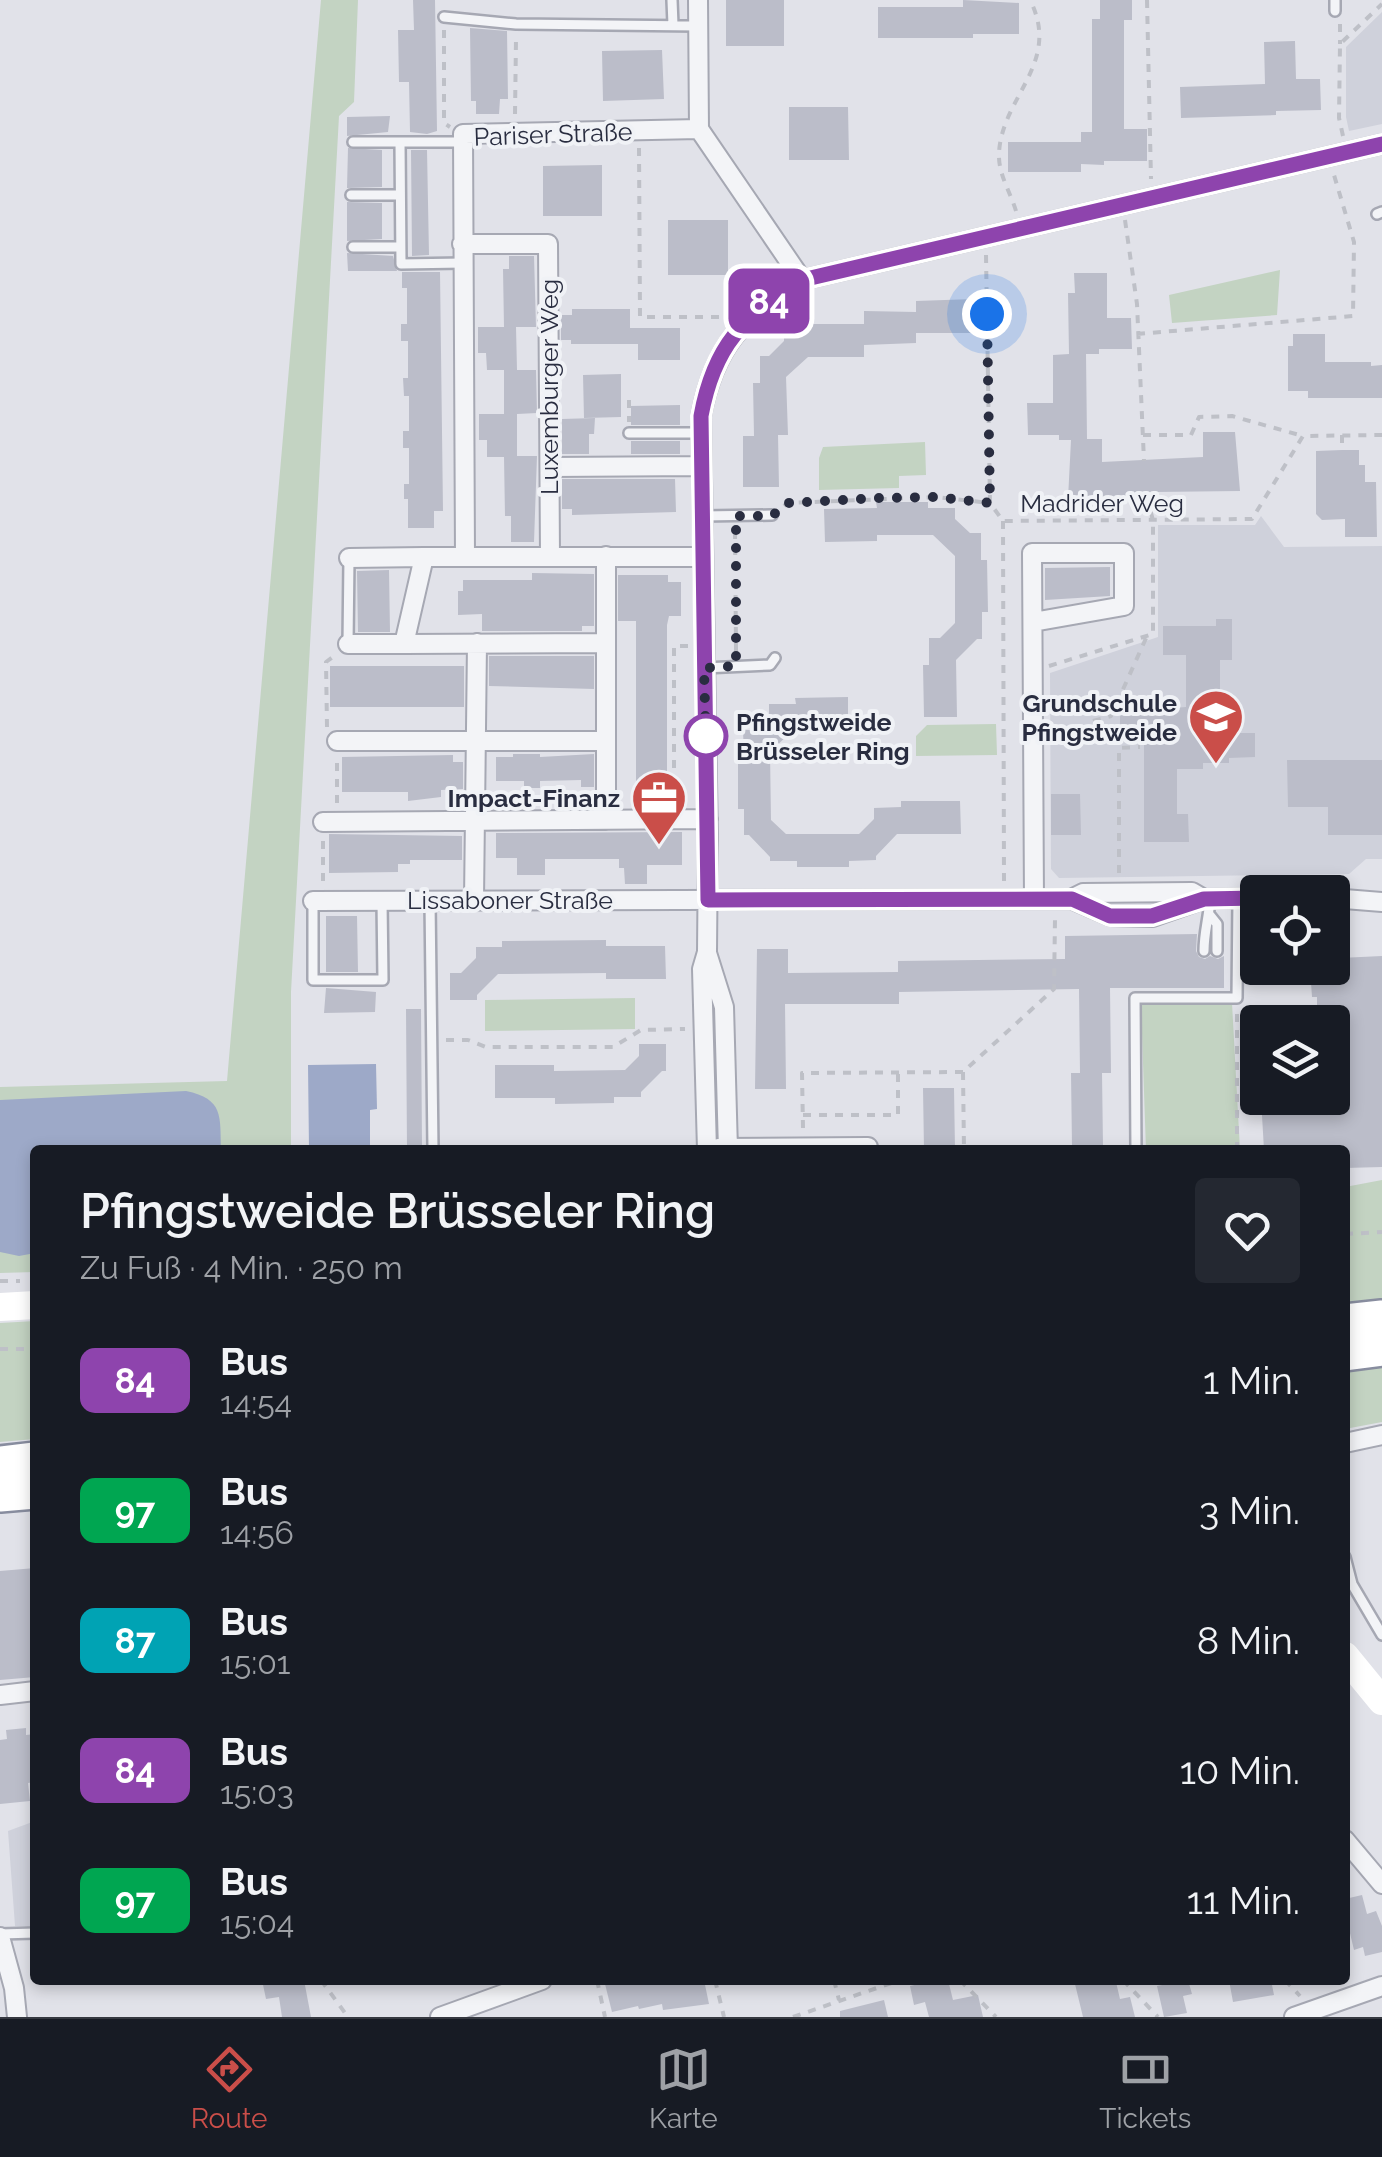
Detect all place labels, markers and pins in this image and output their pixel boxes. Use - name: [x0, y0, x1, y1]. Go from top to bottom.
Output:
- school or university icon: Grundschule Pfingstweide: [1186, 687, 1246, 766]
- place label: Grundschule Pfingstweide: [1021, 688, 1177, 747]
- place label: Pfingstweide Brüsseler Ring: [736, 707, 910, 766]
- marker: Pfingstweide Brüsseler Ring: [685, 715, 727, 757]
- office icon: Impact-Finanz: [629, 768, 689, 847]
- place label: Impact-Finanz: [448, 783, 620, 813]

